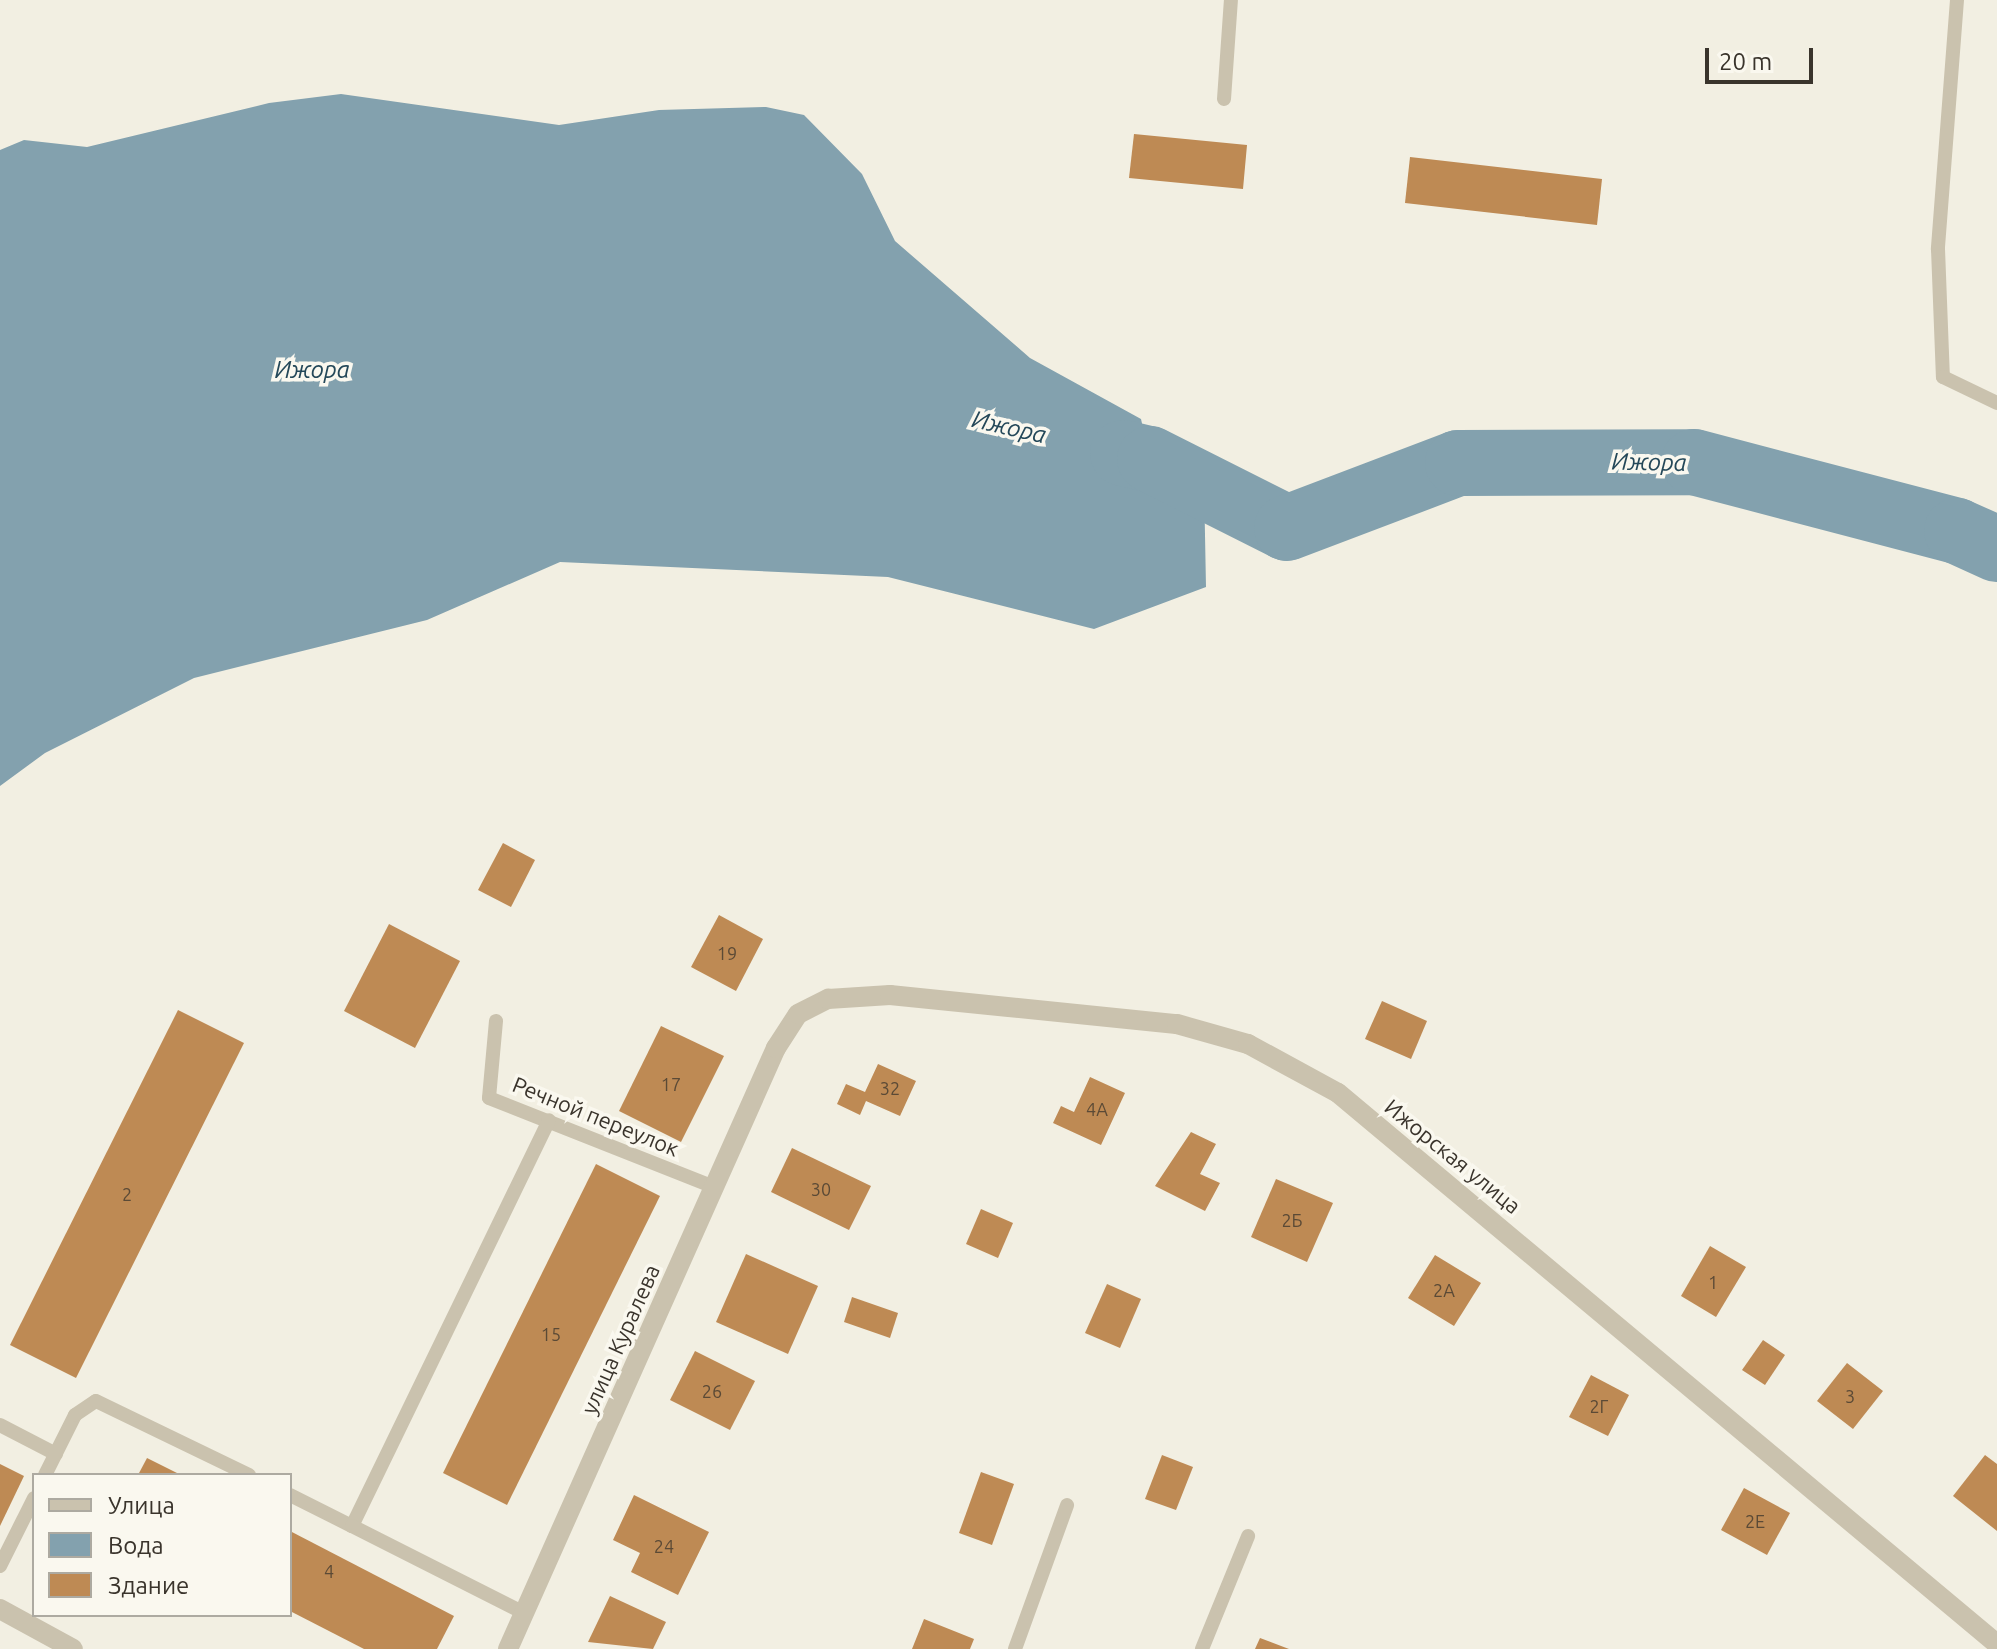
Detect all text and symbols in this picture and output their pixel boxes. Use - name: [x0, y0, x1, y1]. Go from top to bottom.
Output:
- scale bar: [1709, 32, 1817, 82]
- text: 20 m: [1719, 48, 1772, 75]
- water label: Ижора: [274, 356, 350, 384]
- water label: Ижора: [969, 405, 1049, 449]
- water label: Ижора: [1611, 447, 1687, 477]
- house number: 19: [717, 942, 737, 964]
- street label: Речной переулок: [509, 1071, 683, 1161]
- house number: 17: [661, 1073, 681, 1095]
- house number: 32: [880, 1077, 900, 1099]
- street label: Ижорская улица: [1380, 1093, 1526, 1219]
- house number: 4А: [1086, 1098, 1108, 1120]
- house number: 30: [811, 1178, 831, 1200]
- house number: 2: [122, 1183, 132, 1205]
- house number: 2Б: [1281, 1209, 1303, 1231]
- street label: улица Куралева: [575, 1260, 665, 1418]
- house number: 1: [1708, 1271, 1718, 1293]
- house number: 2А: [1433, 1279, 1455, 1301]
- house number: 15: [541, 1323, 561, 1345]
- house number: 26: [702, 1380, 722, 1402]
- house number: 3: [1845, 1385, 1855, 1407]
- house number: 2Г: [1589, 1395, 1609, 1417]
- legend: [32, 1473, 292, 1617]
- text: Улица: [108, 1492, 175, 1519]
- house number: 2Е: [1745, 1510, 1765, 1532]
- text: Вода: [108, 1532, 164, 1559]
- house number: 24: [654, 1535, 674, 1557]
- house number: 4: [324, 1560, 334, 1582]
- text: Здание: [108, 1572, 189, 1599]

